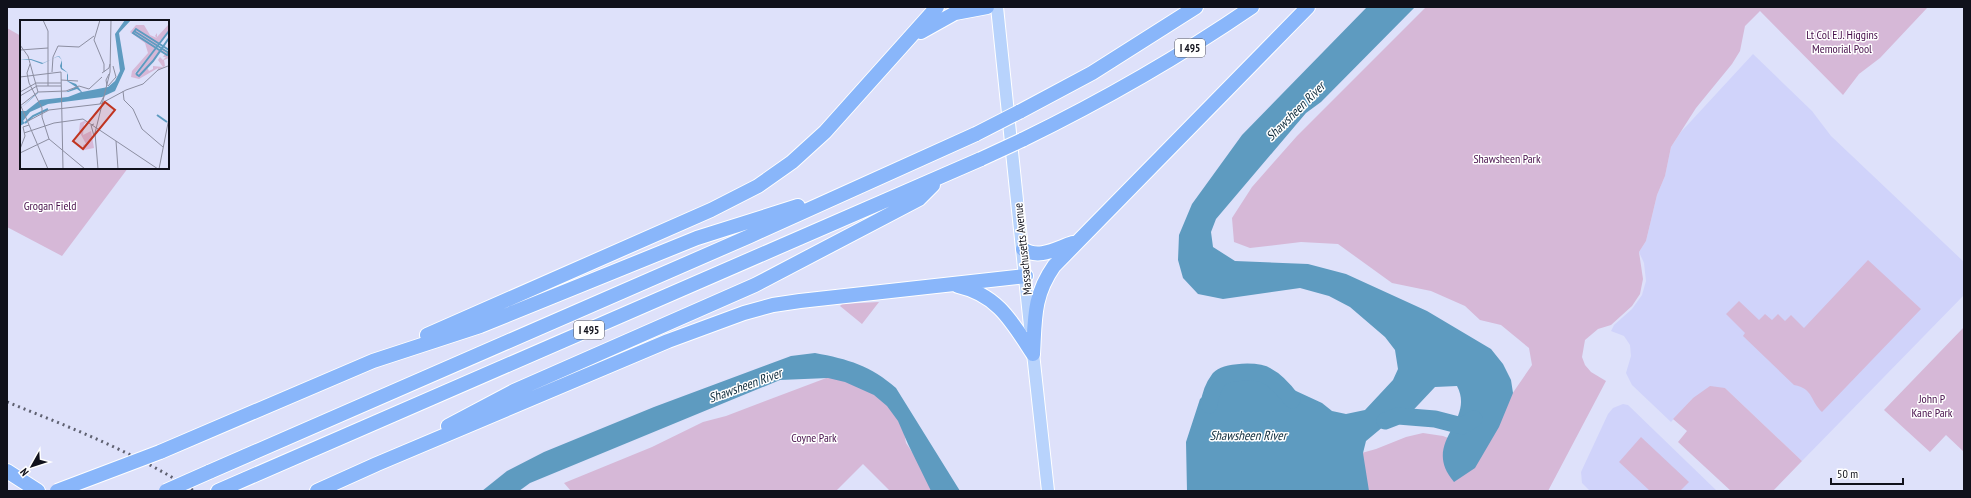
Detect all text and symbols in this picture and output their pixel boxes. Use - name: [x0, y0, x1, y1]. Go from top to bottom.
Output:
- inset map: [20, 20, 169, 169]
- park label: Lt Col E.J. Higgins Memorial Pool: [1806, 27, 1878, 56]
- road number: I 495: [1175, 39, 1205, 57]
- water label: Shawsheen River: [1262, 77, 1330, 144]
- park label: Shawsheen Park: [1473, 151, 1541, 166]
- park label: Grogan Field: [24, 198, 76, 213]
- street label: Massachusetts Avenue: [1010, 202, 1035, 296]
- road number: I 495: [574, 321, 604, 339]
- water label: Shawsheen River: [706, 364, 786, 407]
- park label: John P Kane Park: [1911, 391, 1953, 420]
- water label: Shawsheen River: [1210, 427, 1289, 444]
- park label: Coyne Park: [791, 430, 837, 445]
- north arrow: [12, 446, 52, 486]
- scale bar: [1831, 460, 1903, 486]
- text: N: [17, 466, 32, 479]
- text: 50 m: [1837, 466, 1858, 481]

